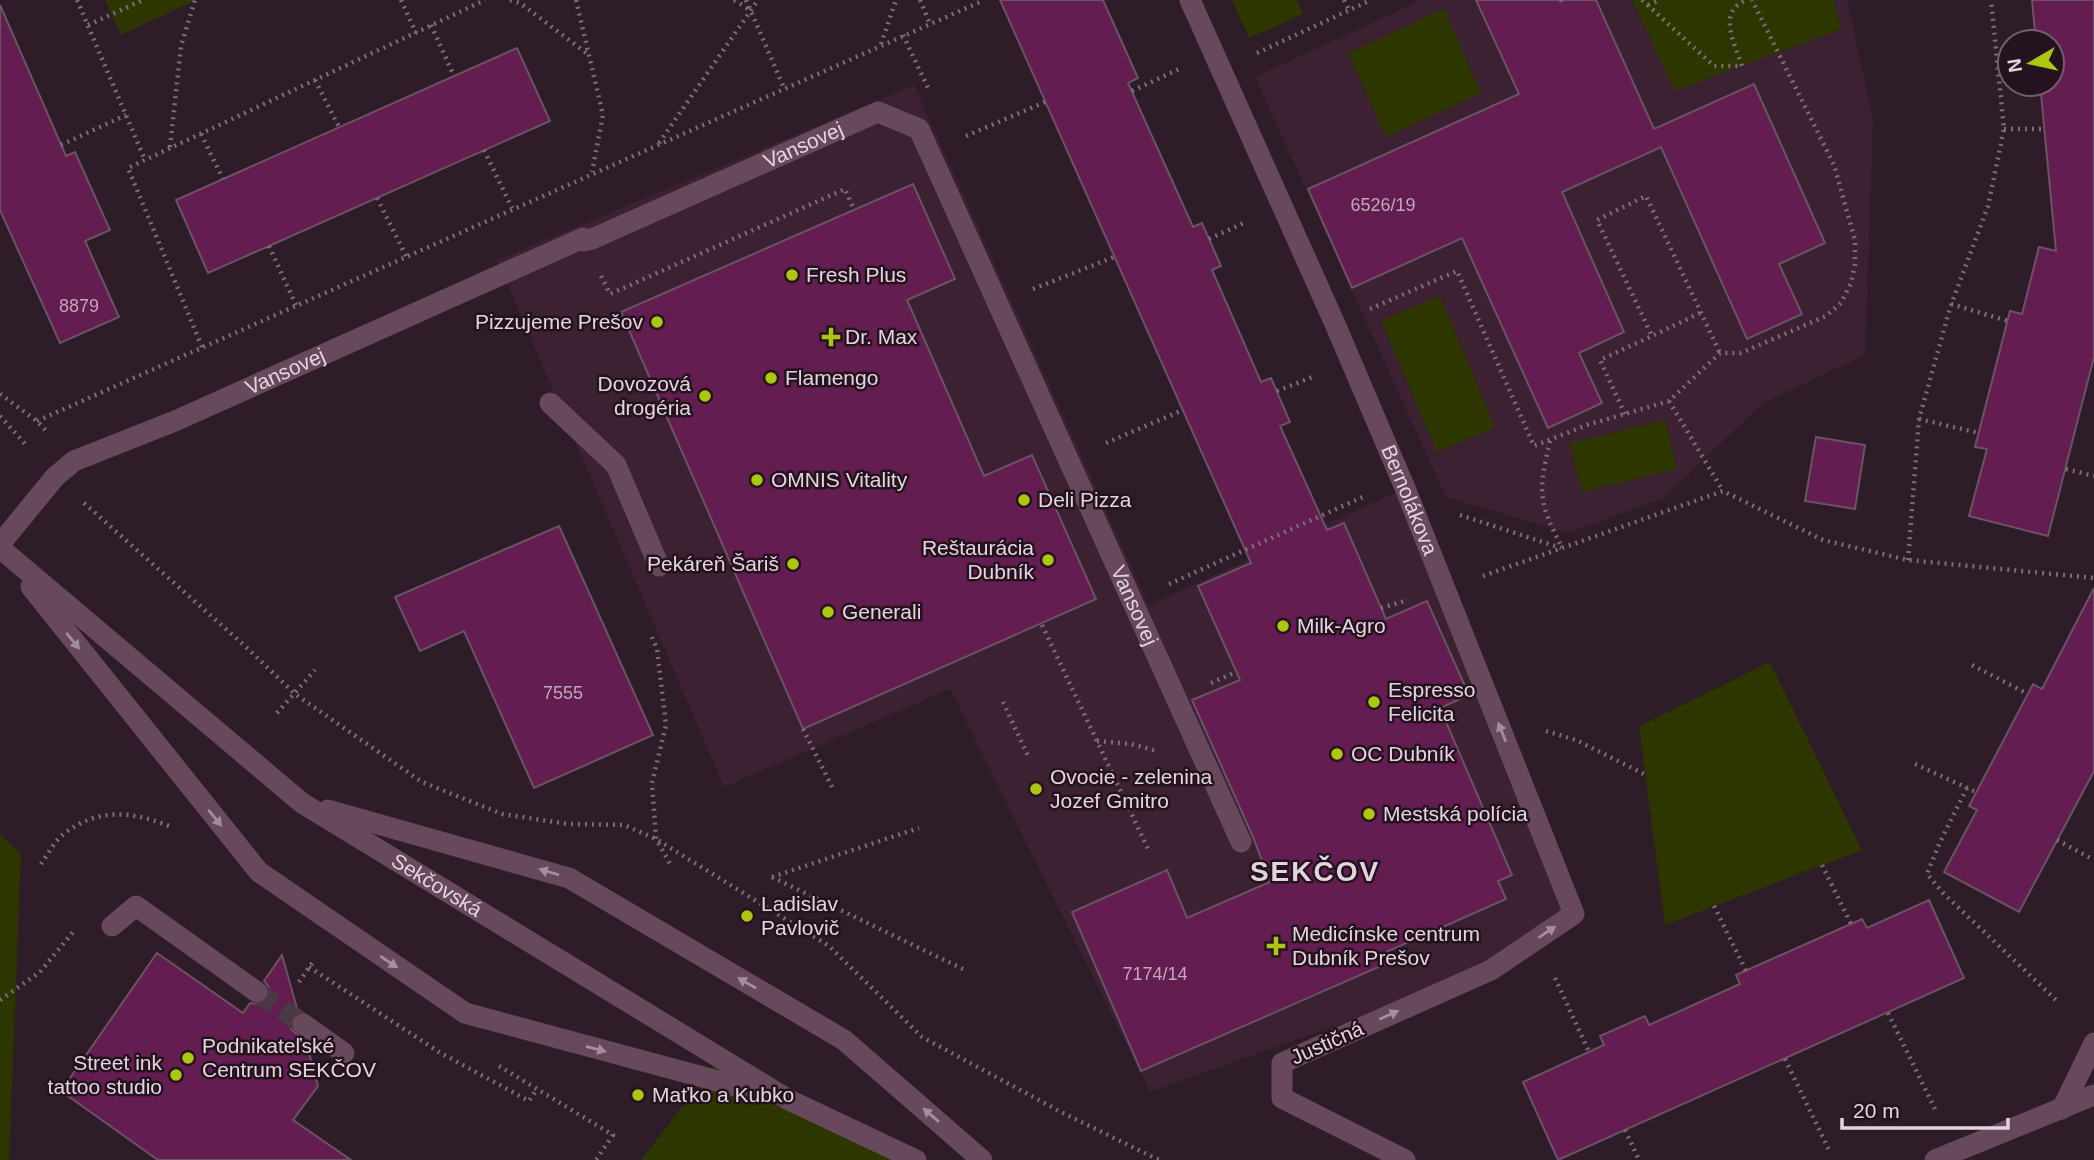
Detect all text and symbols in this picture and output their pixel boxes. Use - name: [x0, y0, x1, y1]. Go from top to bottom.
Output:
- north arrow: [1996, 28, 2066, 98]
- text: N: [2003, 57, 2026, 74]
- street label: Vansovej: [760, 117, 847, 172]
- house number: 6526/19: [1350, 195, 1416, 215]
- place label: Fresh Plus: [806, 263, 906, 286]
- marker: Fresh Plus: [784, 267, 800, 283]
- house number: 8879: [59, 296, 99, 316]
- place label: Pizzujeme Prešov: [475, 310, 643, 333]
- marker: Pizzujeme Prešov: [649, 314, 665, 330]
- place label: Dr. Max: [845, 325, 918, 348]
- marker: Dr. Max: [823, 329, 839, 345]
- street label: Vansovej: [242, 343, 328, 399]
- place label: Flamengo: [785, 366, 878, 389]
- marker: Flamengo: [763, 370, 779, 386]
- place label: Dovozová drogéria: [598, 372, 691, 419]
- marker: Dovozová drogéria: [697, 388, 713, 404]
- street label: Bernolákova: [1377, 441, 1442, 558]
- place label: OMNIS Vitality: [771, 468, 908, 491]
- marker: OMNIS Vitality: [749, 472, 765, 488]
- place label: Deli Pizza: [1038, 488, 1132, 511]
- marker: Deli Pizza: [1016, 492, 1032, 508]
- place label: Reštaurácia Dubník: [922, 536, 1034, 583]
- place label: Pekáreň Šariš: [647, 552, 779, 575]
- marker: Reštaurácia Dubník: [1040, 552, 1056, 568]
- marker: Pekáreň Šariš: [785, 556, 801, 572]
- street label: Vansovej: [1107, 562, 1163, 649]
- place label: Generali: [842, 600, 921, 623]
- marker: Generali: [820, 604, 836, 620]
- place label: Milk-Agro: [1297, 614, 1386, 637]
- marker: Milk-Agro: [1275, 618, 1291, 634]
- one-way arrow: [66, 631, 81, 649]
- place label: Espresso Felicita: [1388, 678, 1476, 725]
- house number: 7555: [543, 683, 583, 703]
- marker: Espresso Felicita: [1366, 694, 1382, 710]
- one-way arrow: [1497, 722, 1508, 743]
- place label: OC Dubník: [1351, 742, 1455, 765]
- marker: OC Dubník: [1329, 746, 1345, 762]
- place label: Ovocie - zelenina Jozef Gmitro: [1050, 765, 1213, 812]
- marker: Ovocie - zelenina Jozef Gmitro: [1028, 781, 1044, 797]
- place label: Mestská polícia: [1383, 802, 1528, 825]
- marker: Mestská polícia: [1361, 806, 1377, 822]
- one-way arrow: [208, 809, 223, 827]
- street label: Sekčovská: [388, 848, 487, 921]
- district label: SEKČOV: [1250, 855, 1380, 887]
- one-way arrow: [538, 866, 560, 877]
- place label: Ladislav Pavlovič: [761, 892, 839, 939]
- marker: Ladislav Pavlovič: [739, 908, 755, 924]
- place label: Medicínske centrum Dubník Prešov: [1292, 922, 1480, 969]
- one-way arrow: [1538, 925, 1556, 939]
- marker: Medicínske centrum Dubník Prešov: [1266, 936, 1286, 956]
- one-way arrow: [380, 955, 399, 968]
- house number: 7174/14: [1122, 964, 1188, 984]
- one-way arrow: [738, 976, 757, 989]
- one-way arrow: [1379, 1009, 1399, 1021]
- street label: Justičná: [1287, 1016, 1367, 1069]
- place label: Podnikateľské Centrum SEKČOV: [202, 1034, 376, 1081]
- one-way arrow: [586, 1044, 607, 1054]
- marker: Podnikateľské Centrum SEKČOV: [180, 1050, 196, 1066]
- place label: Street ink tattoo studio: [48, 1051, 162, 1098]
- marker: Street ink tattoo studio: [168, 1067, 184, 1083]
- place label: Maťko a Kubko: [652, 1083, 794, 1106]
- scale bar: [1842, 1086, 2008, 1130]
- marker: Maťko a Kubko: [630, 1087, 646, 1103]
- text: 20 m: [1853, 1099, 1900, 1122]
- one-way arrow: [922, 1107, 940, 1123]

